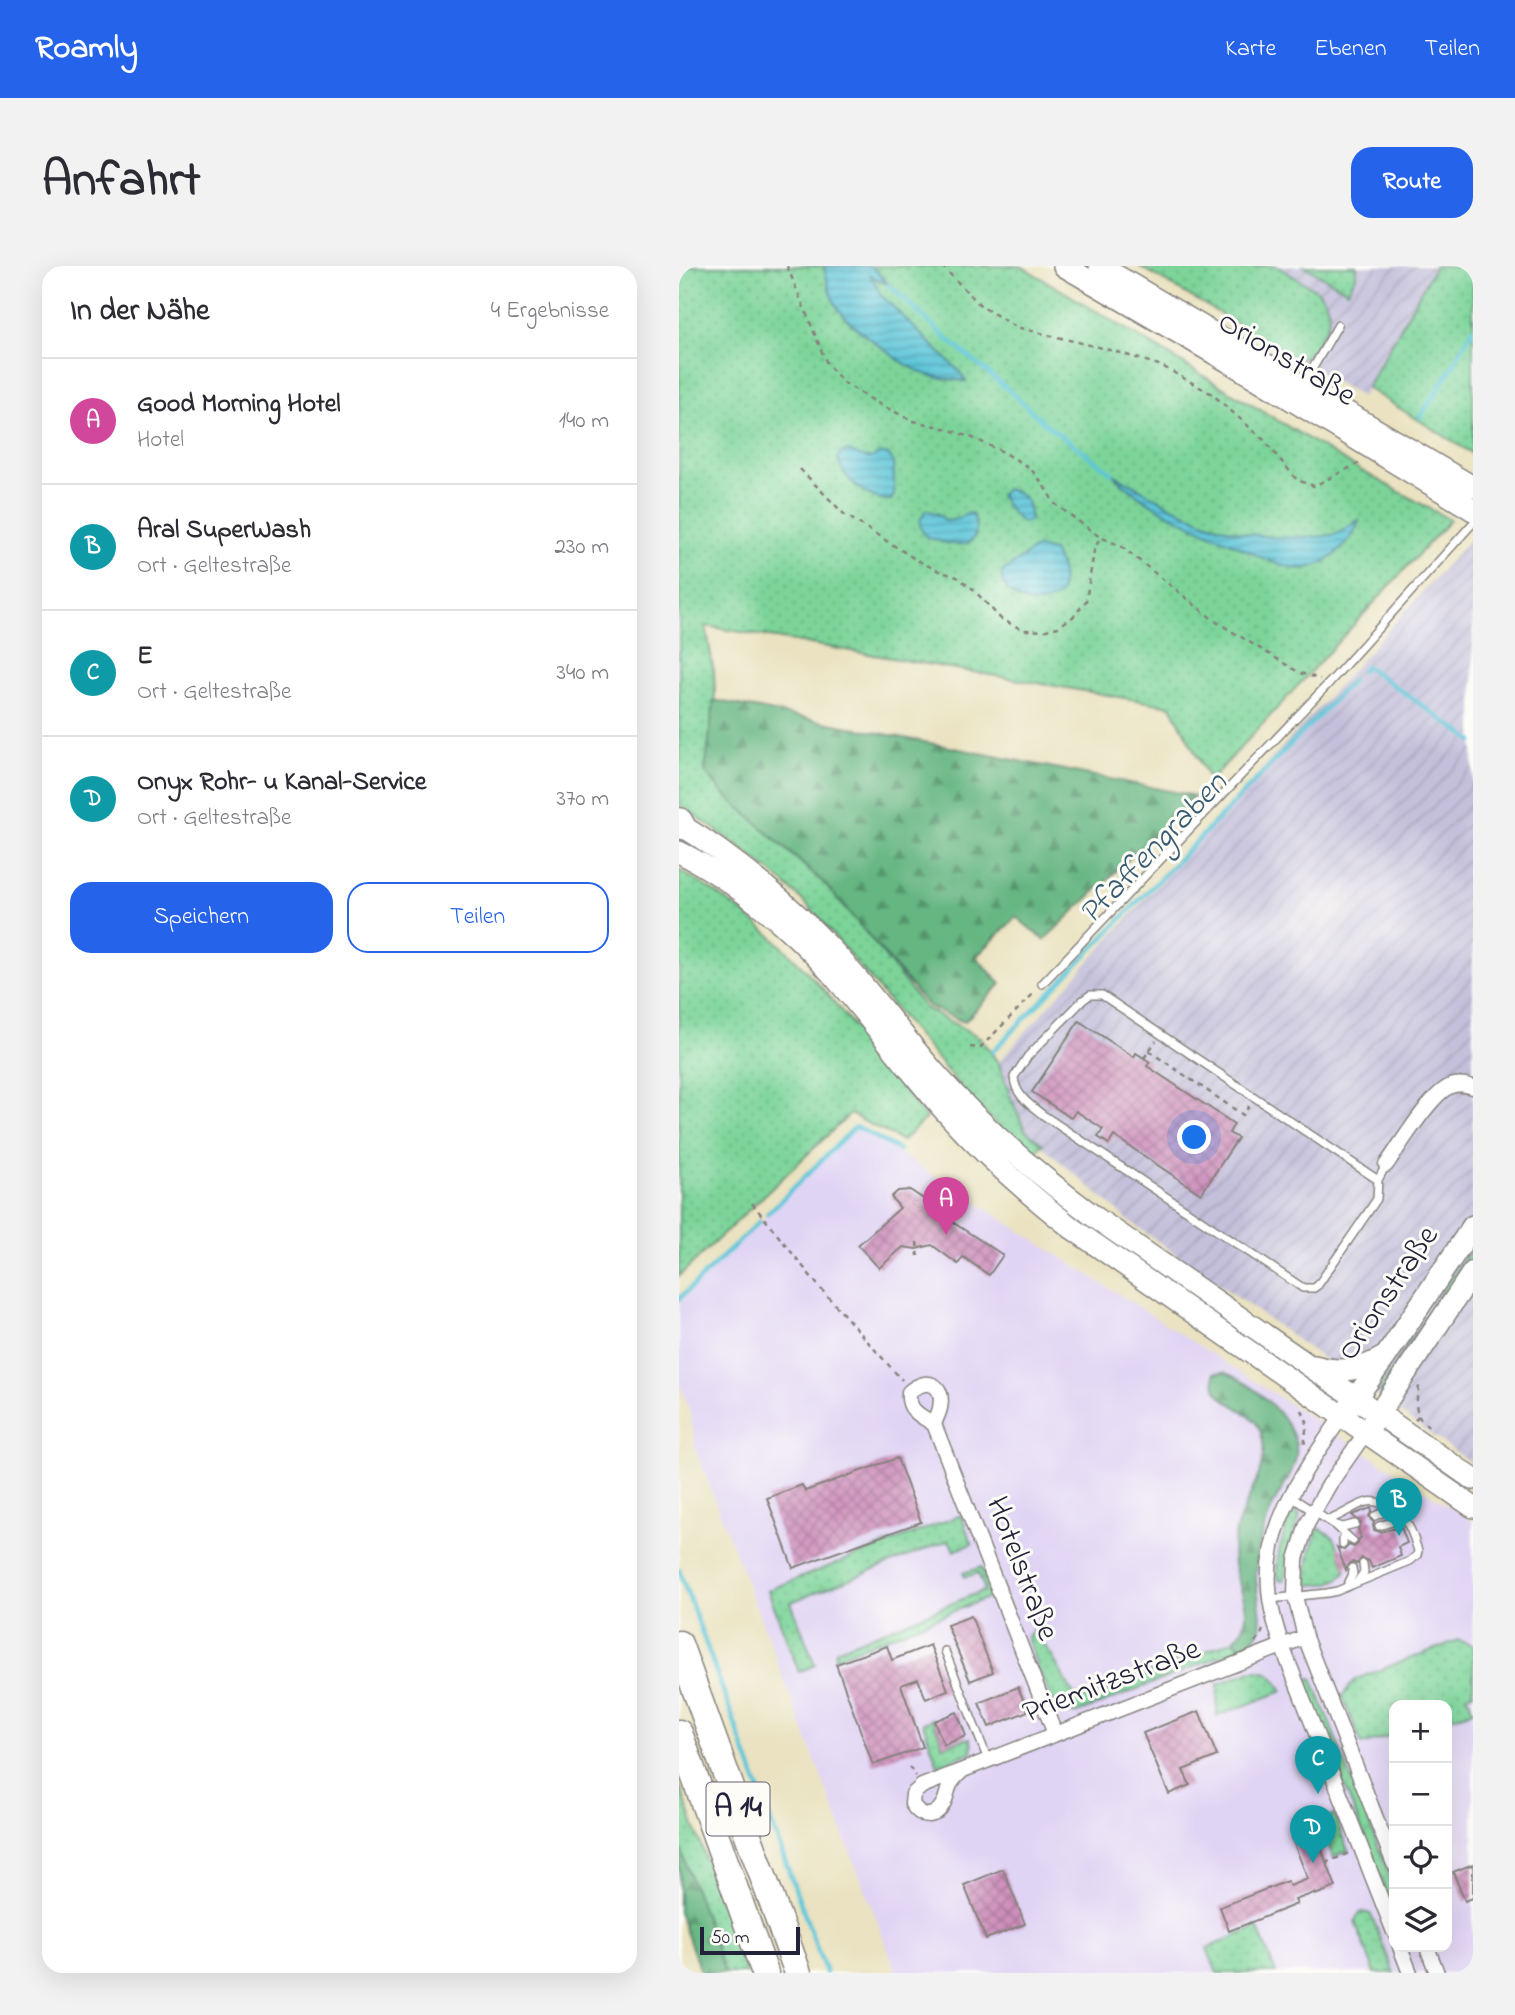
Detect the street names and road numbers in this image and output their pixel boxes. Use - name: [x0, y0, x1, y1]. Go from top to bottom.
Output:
- street label: Orionstraße: [1208, 300, 1365, 420]
- street label: Orionstraße: [1326, 1216, 1452, 1371]
- street label: Hotelstraße: [972, 1490, 1070, 1649]
- street label: Priemitzstraße: [1016, 1626, 1208, 1737]
- road number: A 14: [707, 1782, 769, 1835]

